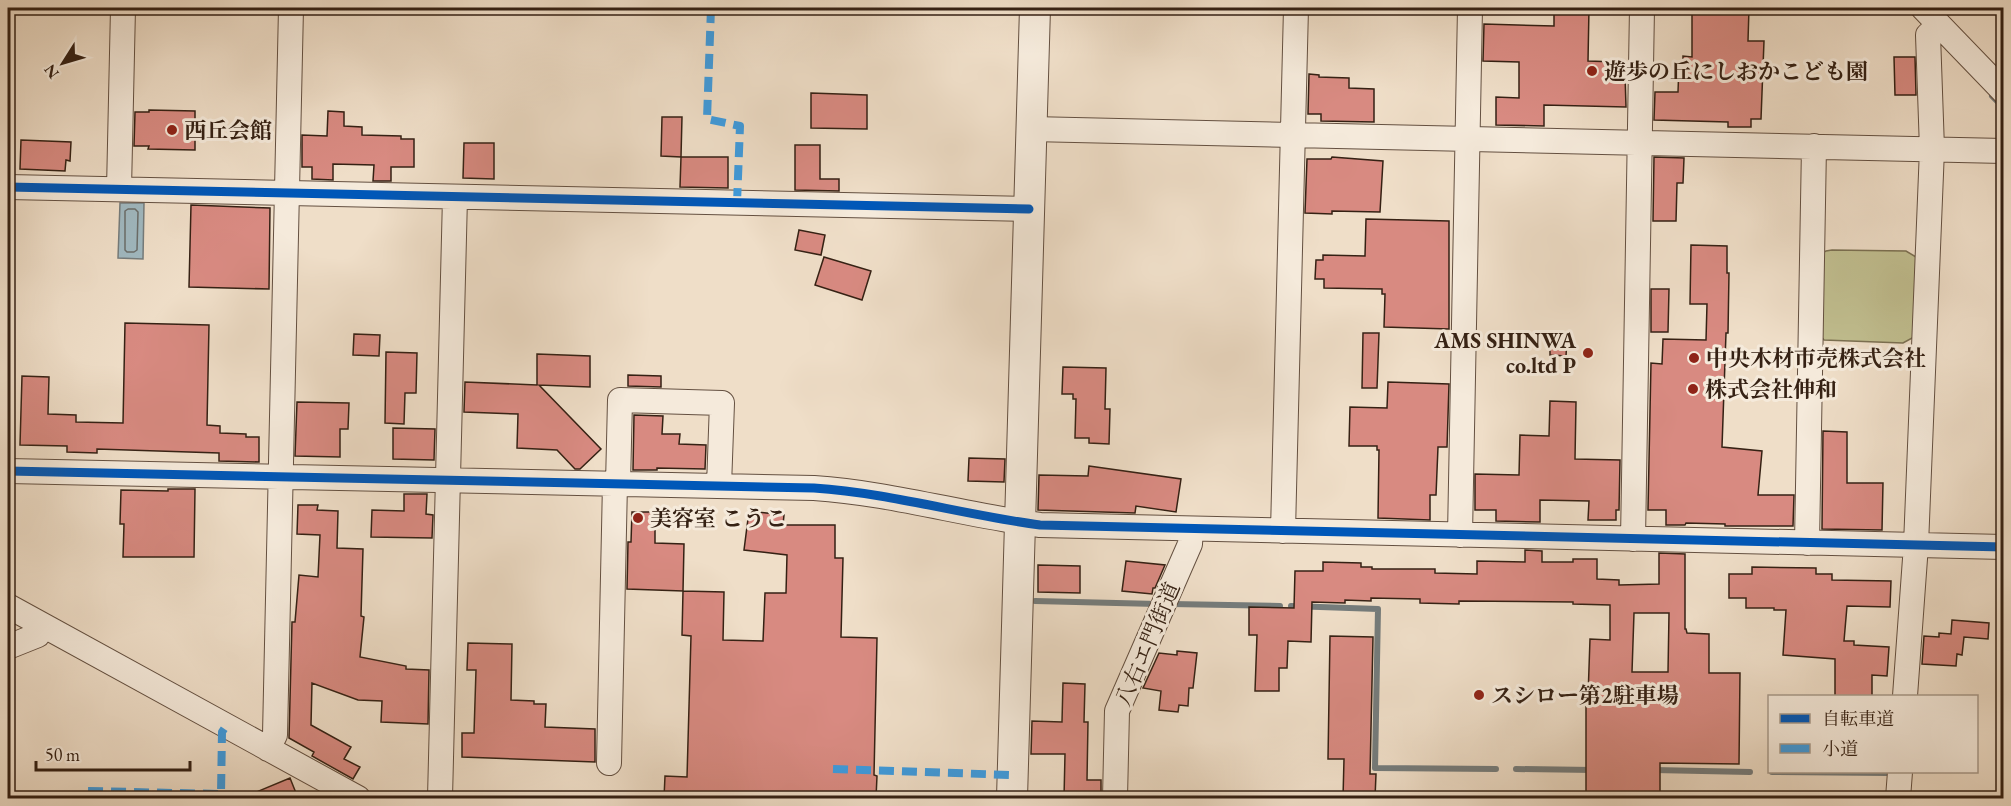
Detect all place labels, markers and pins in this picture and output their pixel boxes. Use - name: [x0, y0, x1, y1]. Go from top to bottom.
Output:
- place label: 遊歩の丘にしおかこども園: [1604, 57, 1868, 86]
- marker: 遊歩の丘にしおかこども園: [1585, 64, 1599, 78]
- place label: 西丘会館: [184, 116, 272, 145]
- marker: 西丘会館: [165, 123, 179, 137]
- place label: AMS SHINWA co.ltd P: [1433, 326, 1576, 380]
- place label: 中央木材市売株式会社: [1706, 344, 1926, 373]
- marker: AMS SHINWA co.ltd P: [1581, 346, 1595, 360]
- marker: 中央木材市売株式会社: [1687, 351, 1701, 365]
- place label: 株式会社伸和: [1705, 375, 1837, 404]
- marker: 株式会社伸和: [1686, 382, 1700, 396]
- place label: 美容室 こうこ: [650, 504, 787, 533]
- marker: 美容室 こうこ: [631, 511, 645, 525]
- place label: スシロー第2駐車場: [1491, 681, 1679, 710]
- marker: スシロー第2駐車場: [1472, 688, 1486, 702]

